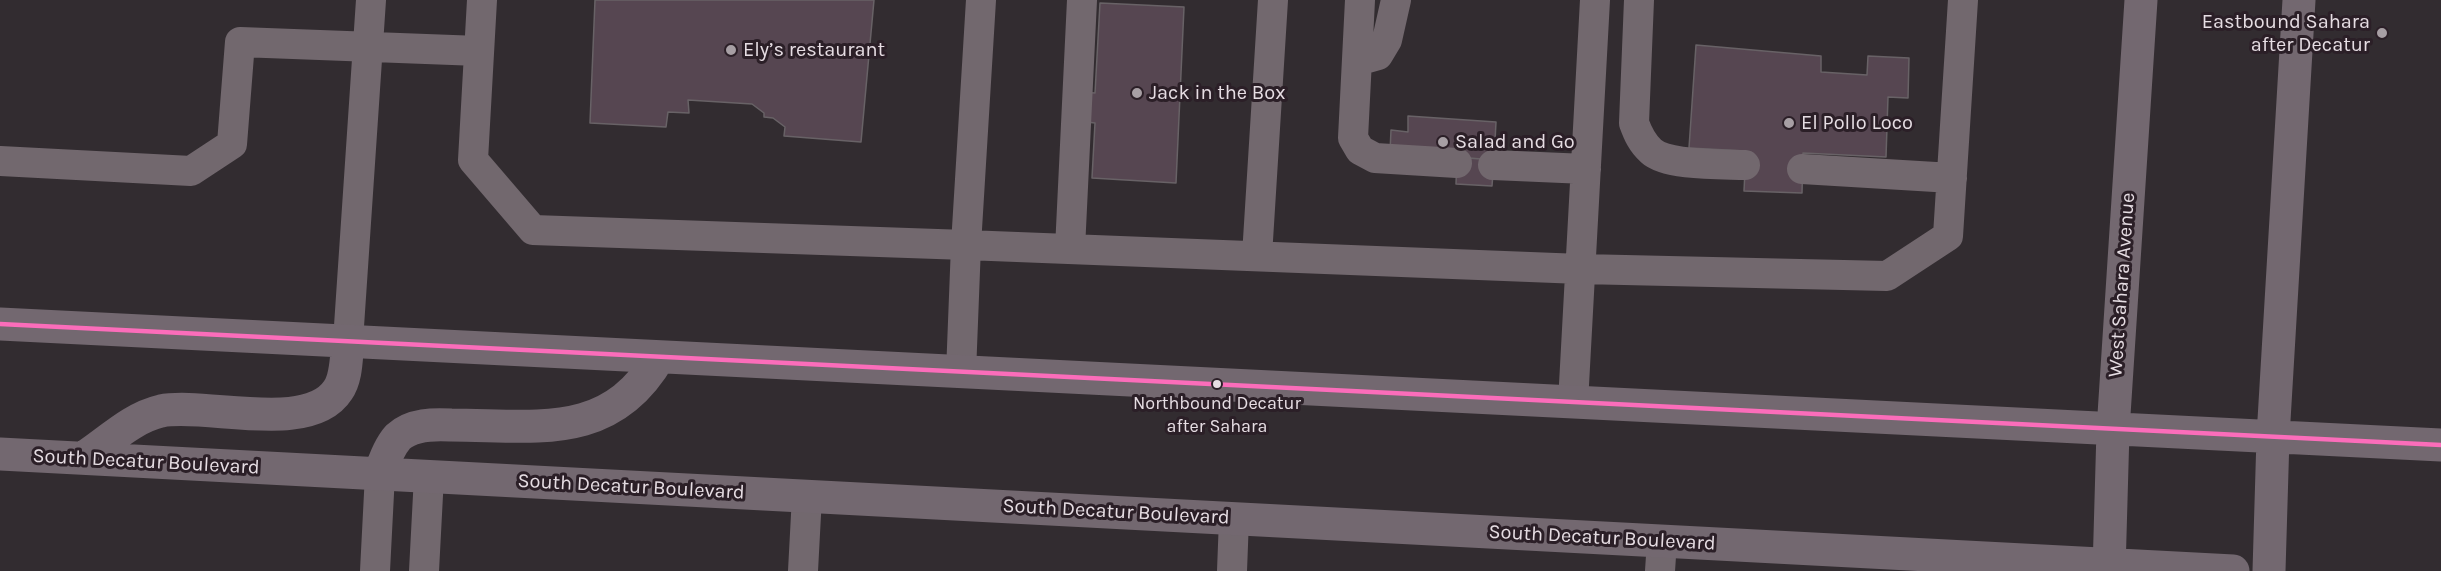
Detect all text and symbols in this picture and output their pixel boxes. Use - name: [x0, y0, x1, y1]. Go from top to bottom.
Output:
- place label: Eastbound Sahara after Decatur: [2202, 10, 2370, 57]
- marker: Eastbound Sahara after Decatur: [2375, 26, 2389, 40]
- place label: Ely’s restaurant: [743, 38, 885, 62]
- marker: Ely’s restaurant: [724, 43, 738, 57]
- place label: Jack in the Box: [1149, 81, 1285, 105]
- marker: Jack in the Box: [1130, 86, 1144, 100]
- place label: El Pollo Loco: [1801, 111, 1913, 135]
- marker: El Pollo Loco: [1782, 116, 1796, 130]
- place label: Salad and Go: [1455, 130, 1575, 154]
- marker: Salad and Go: [1436, 135, 1450, 149]
- street label: West Sahara Avenue: [2104, 192, 2140, 378]
- marker: Northbound Decatur after Sahara: [1211, 378, 1223, 390]
- place label: Northbound Decatur after Sahara: [1133, 393, 1301, 436]
- street label: South Decatur Boulevard: [32, 444, 260, 480]
- street label: South Decatur Boulevard: [517, 469, 745, 505]
- street label: South Decatur Boulevard: [1002, 494, 1230, 530]
- street label: South Decatur Boulevard: [1488, 520, 1716, 556]

